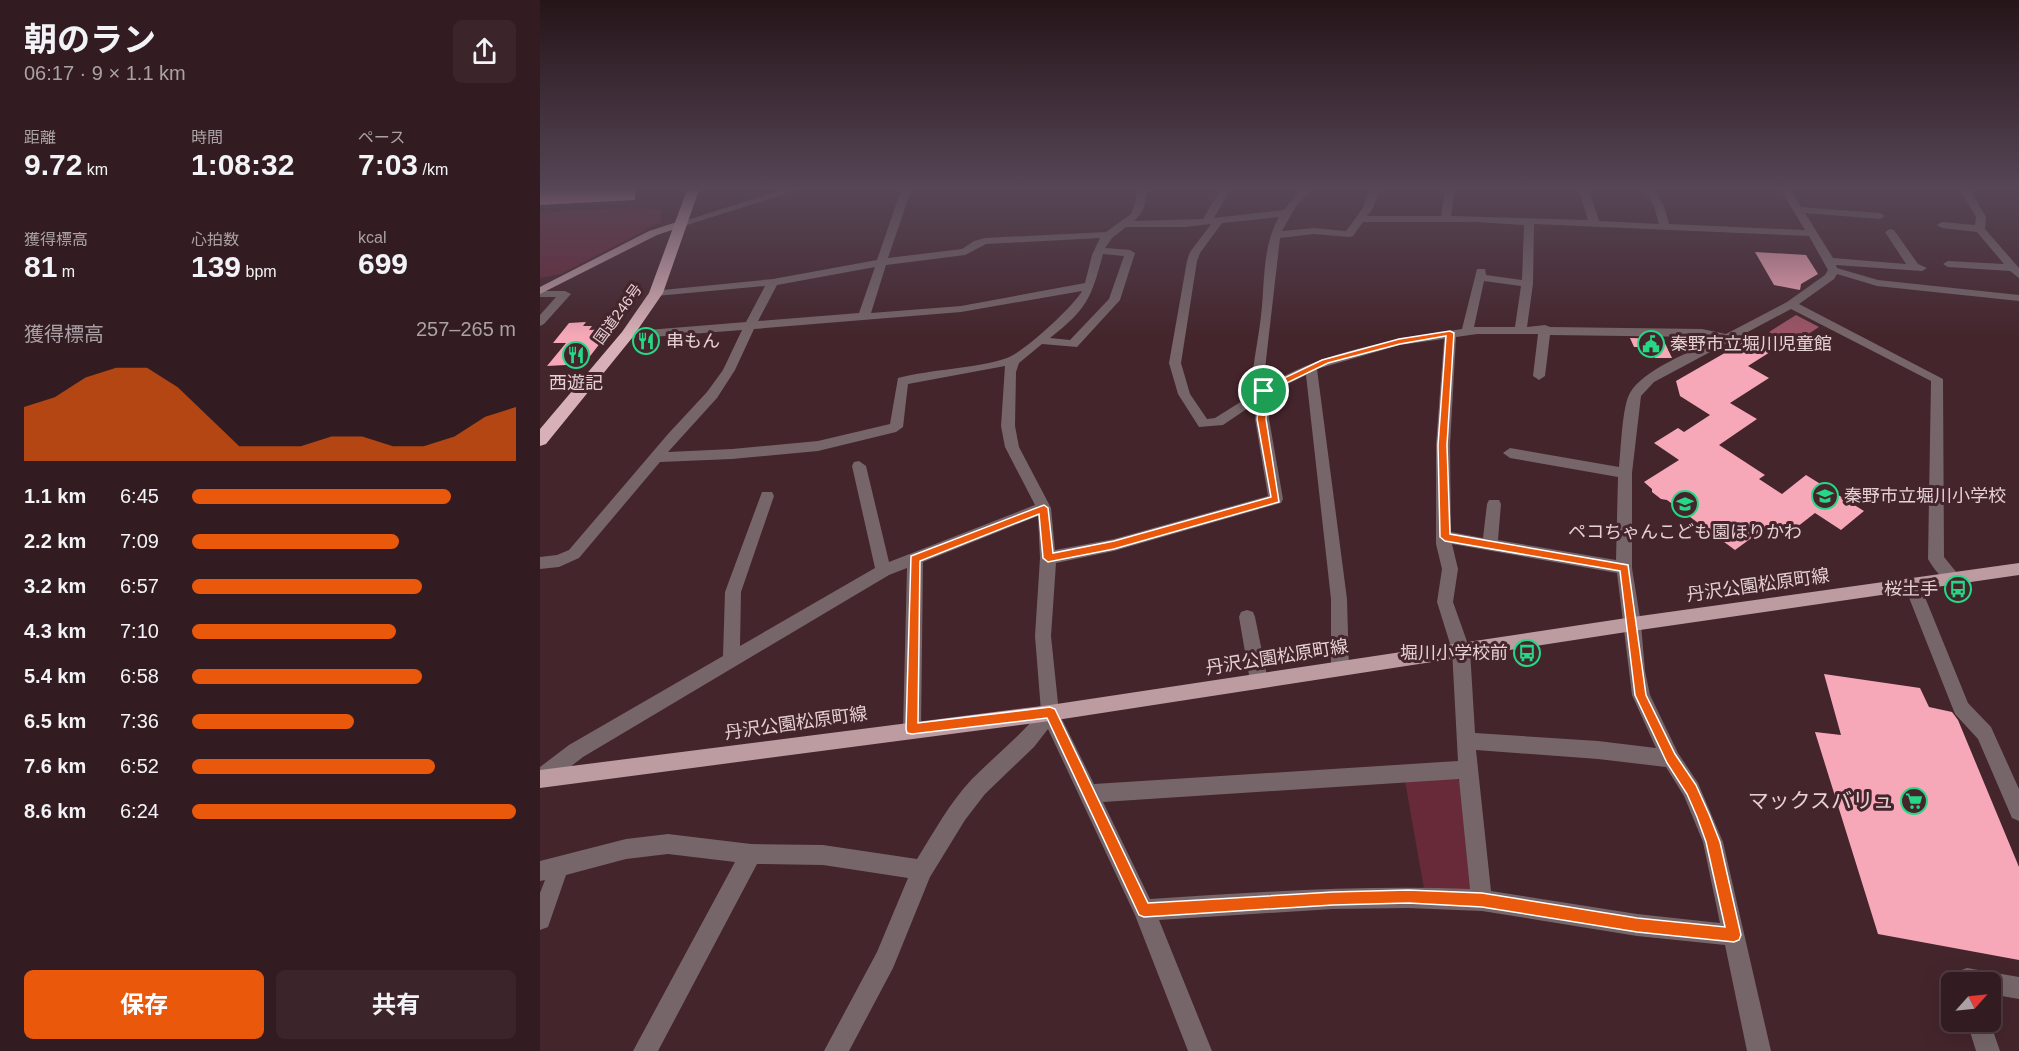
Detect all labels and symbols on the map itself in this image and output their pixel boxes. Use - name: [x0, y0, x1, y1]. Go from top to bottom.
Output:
- street label: 国道246号: [590, 280, 645, 347]
- restaurant icon: 串もん: [631, 326, 661, 356]
- public building icon: 秦野市立堀川児童館: [1636, 329, 1666, 359]
- place label: 串もん: [666, 331, 720, 351]
- place label: 秦野市立堀川児童館: [1670, 334, 1832, 354]
- restaurant icon: 西遊記: [561, 340, 591, 370]
- pin: [1238, 365, 1289, 416]
- place label: 西遊記: [549, 373, 603, 393]
- school or university icon: 秦野市立堀川小学校: [1810, 481, 1840, 511]
- place label: 秦野市立堀川小学校: [1844, 486, 2006, 506]
- school or university icon: ペコちゃんこども園ほりかわ: [1670, 489, 1700, 519]
- place label: ペコちゃんこども園ほりかわ: [1568, 522, 1802, 542]
- street label: 丹沢公園松原町線: [1685, 565, 1831, 605]
- bus stop icon: 桜土手: [1943, 574, 1973, 604]
- place label: 桜土手: [1884, 579, 1938, 599]
- street label: 丹沢公園松原町線: [1204, 636, 1350, 678]
- bus stop icon: 堀川小学校前: [1512, 638, 1542, 668]
- place label: 堀川小学校前: [1400, 643, 1508, 663]
- street label: 丹沢公園松原町線: [723, 703, 869, 743]
- supermarket icon: マックスバリュ: [1899, 786, 1929, 816]
- place label: マックスバリュ: [1748, 789, 1894, 812]
- north arrow: [1941, 972, 2001, 1032]

